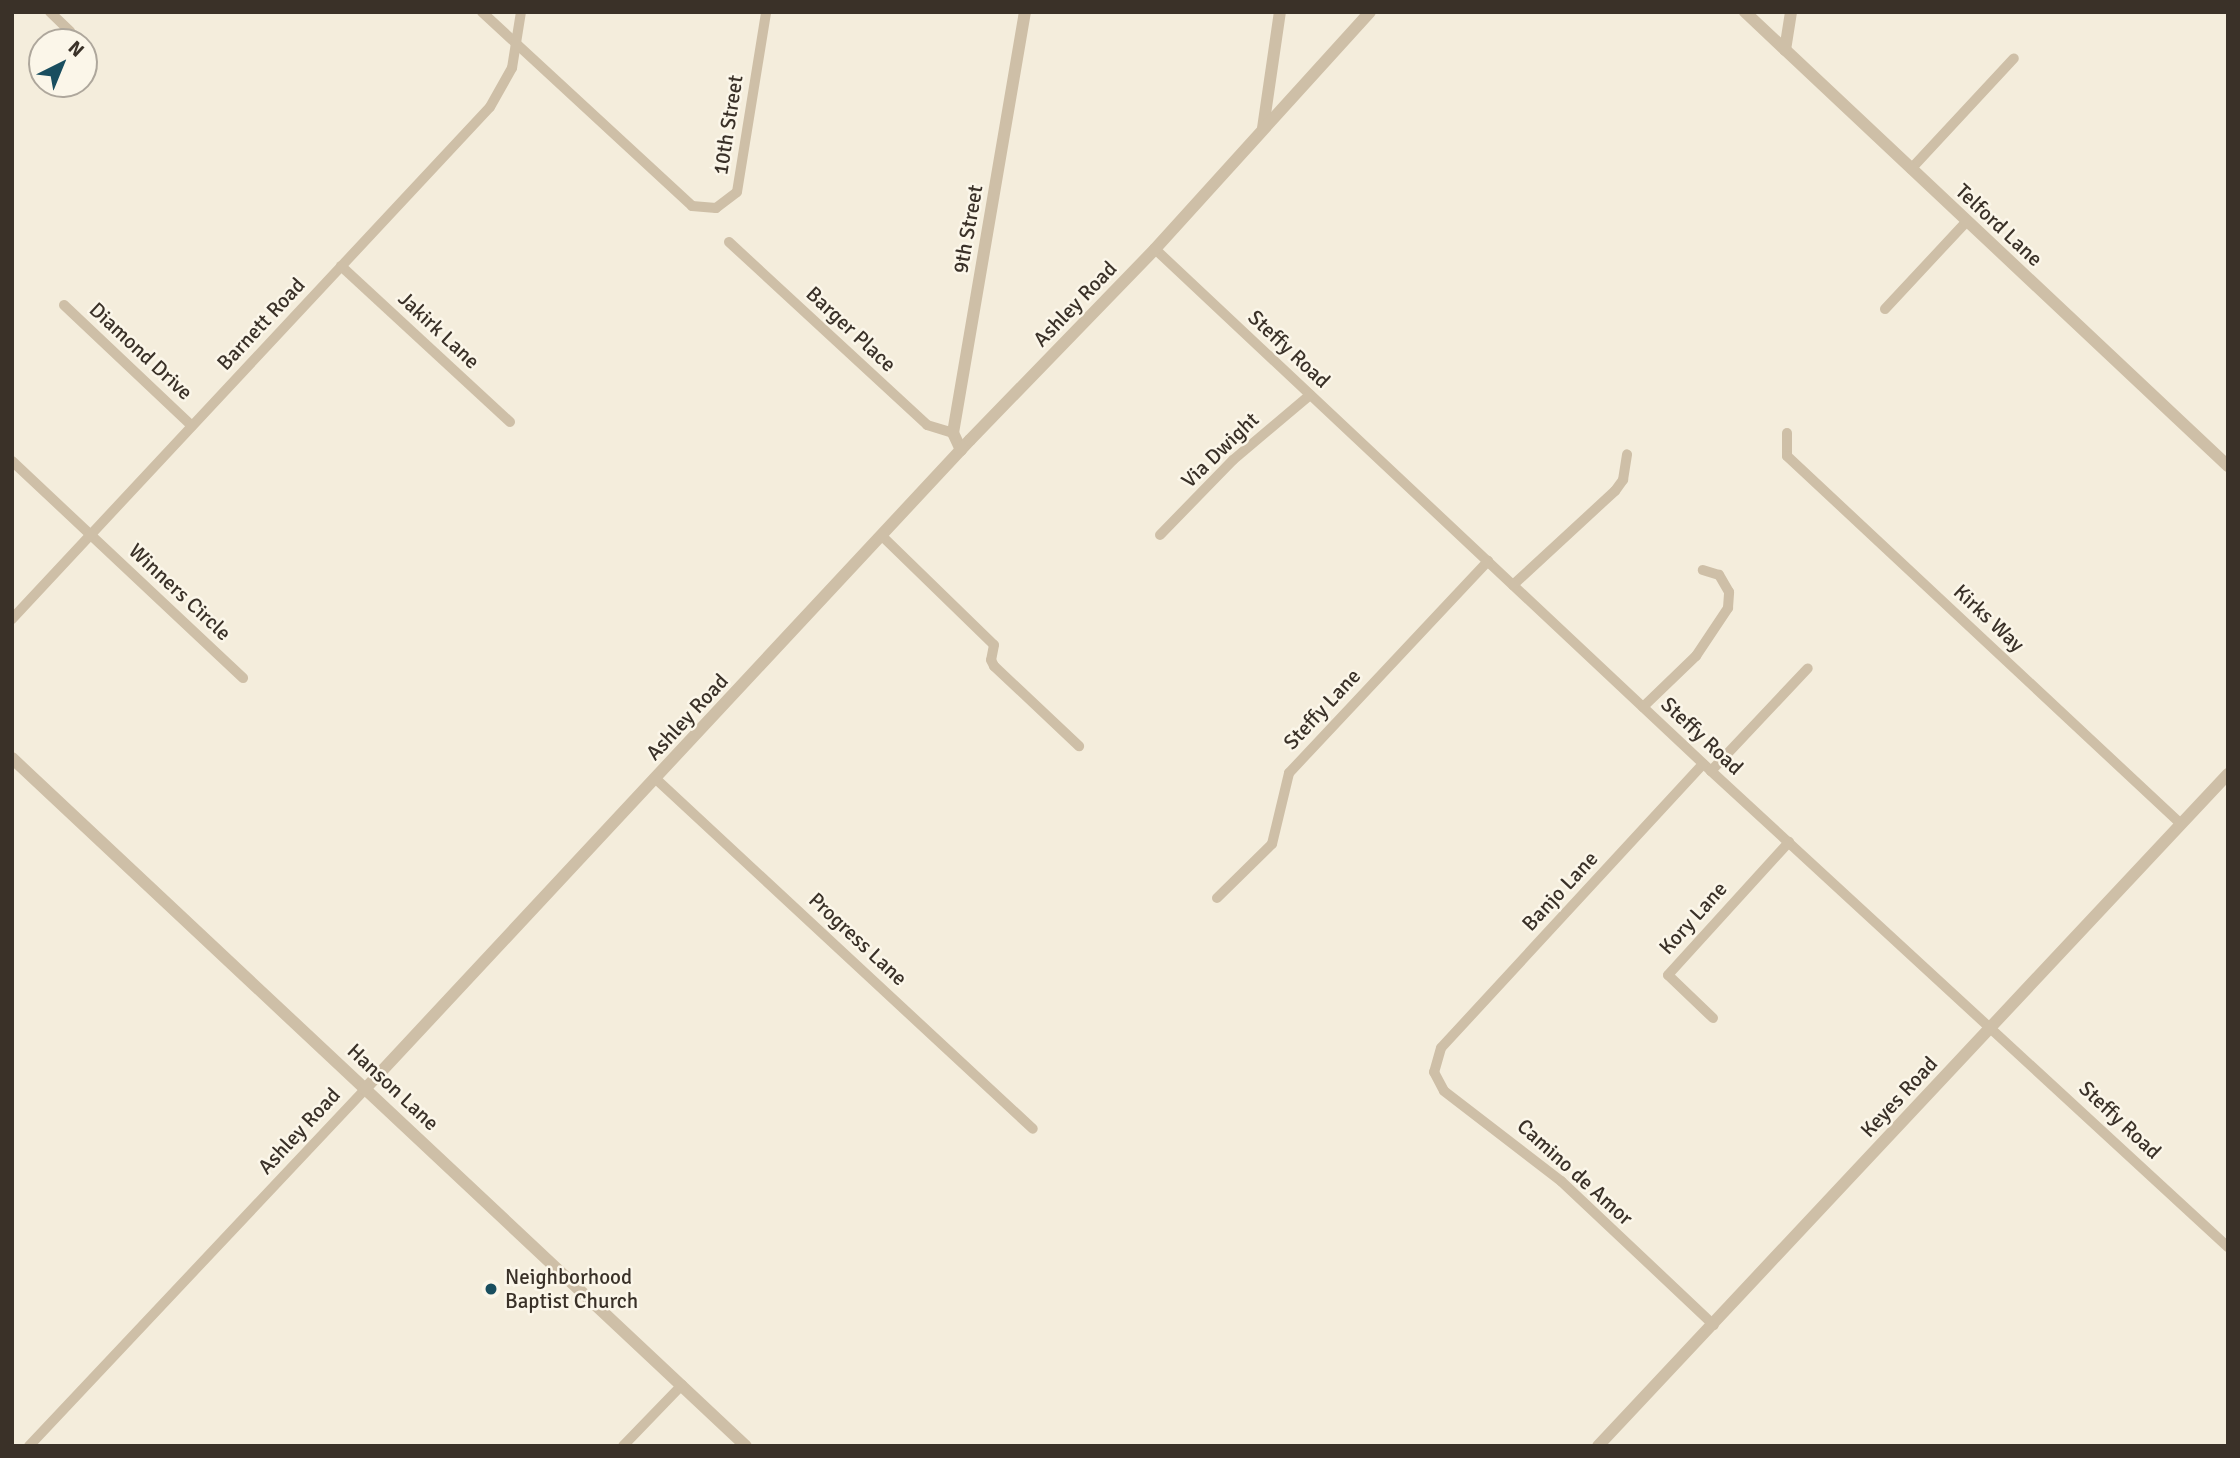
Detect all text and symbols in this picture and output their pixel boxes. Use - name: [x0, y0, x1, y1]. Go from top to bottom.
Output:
- north arrow: [28, 28, 98, 98]
- text: N: [63, 36, 89, 62]
- street label: 10th Street: [708, 73, 748, 177]
- street label: Telford Lane: [1950, 178, 2048, 272]
- street label: 9th Street: [948, 183, 988, 275]
- street label: Ashley Road: [1028, 256, 1122, 352]
- street label: Barnett Road: [212, 273, 310, 375]
- street label: Barger Place: [801, 281, 901, 377]
- street label: Jakirk Lane: [393, 286, 485, 374]
- street label: Diamond Drive: [84, 297, 198, 405]
- street label: Steffy Road: [1243, 305, 1335, 393]
- street label: Via Dwight: [1176, 407, 1264, 493]
- street label: Winners Circle: [124, 538, 236, 646]
- street label: Kirks Way: [1948, 579, 2030, 657]
- street label: Steffy Lane: [1278, 663, 1366, 755]
- street label: Ashley Road: [641, 669, 733, 765]
- street label: Steffy Road: [1656, 692, 1748, 780]
- street label: Banjo Lane: [1517, 846, 1603, 936]
- street label: Kory Lane: [1654, 876, 1732, 960]
- street label: Progress Lane: [804, 887, 912, 991]
- street label: Hanson Lane: [342, 1038, 444, 1136]
- street label: Keyes Road: [1855, 1051, 1943, 1143]
- street label: Steffy Road: [2074, 1076, 2166, 1164]
- street label: Ashley Road: [253, 1083, 345, 1179]
- street label: Camino de Amor: [1512, 1113, 1638, 1231]
- place label: Neighborhood Baptist Church: [505, 1264, 638, 1314]
- marker: Neighborhood Baptist Church: [483, 1281, 499, 1297]

